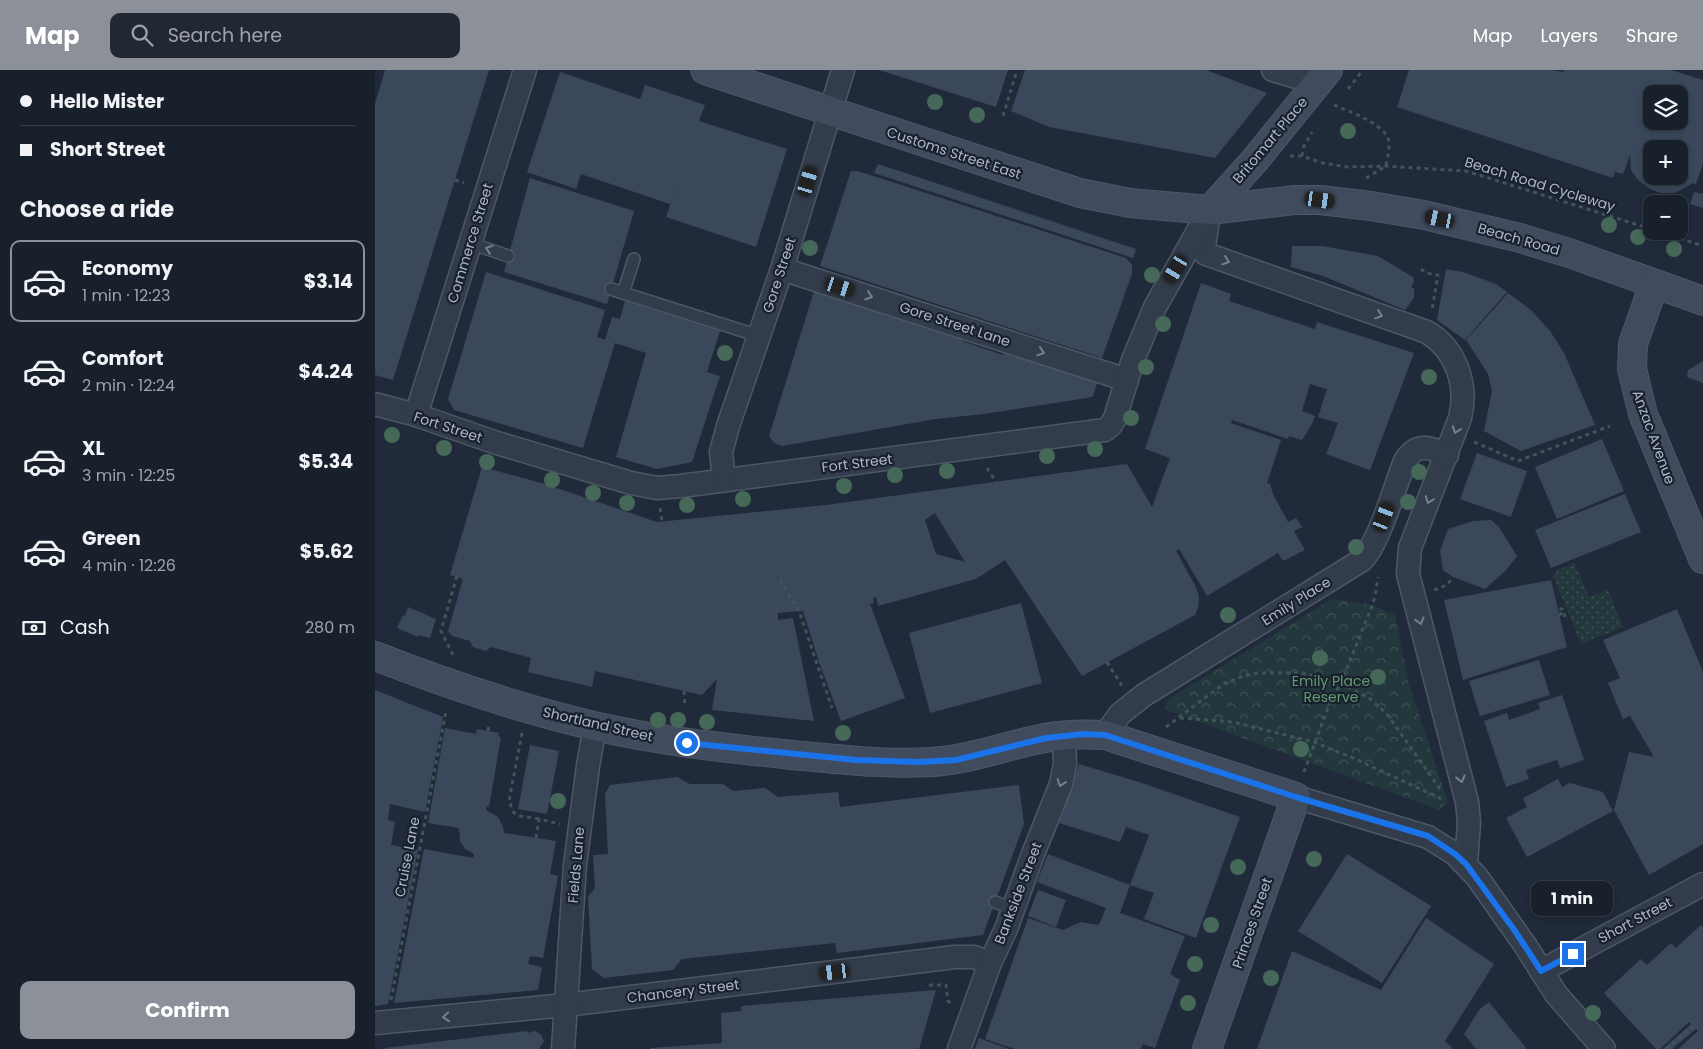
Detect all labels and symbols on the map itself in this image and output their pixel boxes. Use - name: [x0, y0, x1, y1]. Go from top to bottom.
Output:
- street label: Britomart Place: [1228, 92, 1312, 188]
- street label: Customs Street East: [884, 122, 1024, 184]
- street label: Beach Road Cycleway: [1462, 152, 1618, 216]
- car: [796, 164, 819, 198]
- street label: Commerce Street: [442, 181, 498, 305]
- car: [1304, 190, 1335, 210]
- car: [1423, 209, 1456, 229]
- street label: Beach Road: [1476, 218, 1562, 260]
- street label: Gore Street: [757, 235, 801, 315]
- one-way arrow: [486, 245, 494, 255]
- car: [1161, 252, 1190, 286]
- one-way arrow: [1221, 256, 1229, 266]
- car: [823, 275, 856, 299]
- one-way arrow: [865, 291, 873, 301]
- street label: Gore Street Lane: [897, 297, 1013, 351]
- one-way arrow: [1374, 310, 1383, 320]
- one-way arrow: [1036, 346, 1044, 356]
- street label: Anzac Avenue: [1628, 387, 1680, 487]
- street label: Fort Street: [411, 407, 485, 447]
- one-way arrow: [1452, 425, 1462, 434]
- street label: Fort Street: [821, 449, 893, 477]
- one-way arrow: [1425, 495, 1435, 504]
- car: [1371, 500, 1396, 534]
- street label: Emily Place: [1257, 572, 1335, 630]
- one-way arrow: [1414, 617, 1425, 626]
- park label: Emily Place Reserve: [1292, 671, 1370, 707]
- street label: Shortland Street: [541, 702, 655, 746]
- route start: [676, 732, 698, 754]
- one-way arrow: [1456, 774, 1466, 782]
- one-way arrow: [1057, 779, 1067, 787]
- street label: Cruise Lane: [389, 815, 425, 899]
- street label: Fields Lane: [563, 826, 589, 904]
- street label: Bankside Street: [989, 839, 1047, 947]
- street label: Princes Street: [1227, 875, 1277, 971]
- callout: 1 min: [1532, 882, 1614, 916]
- street label: Short Street: [1594, 892, 1676, 948]
- route end: [1562, 943, 1584, 965]
- car: [819, 963, 850, 981]
- street label: Chancery Street: [626, 974, 740, 1008]
- one-way arrow: [442, 1011, 450, 1022]

